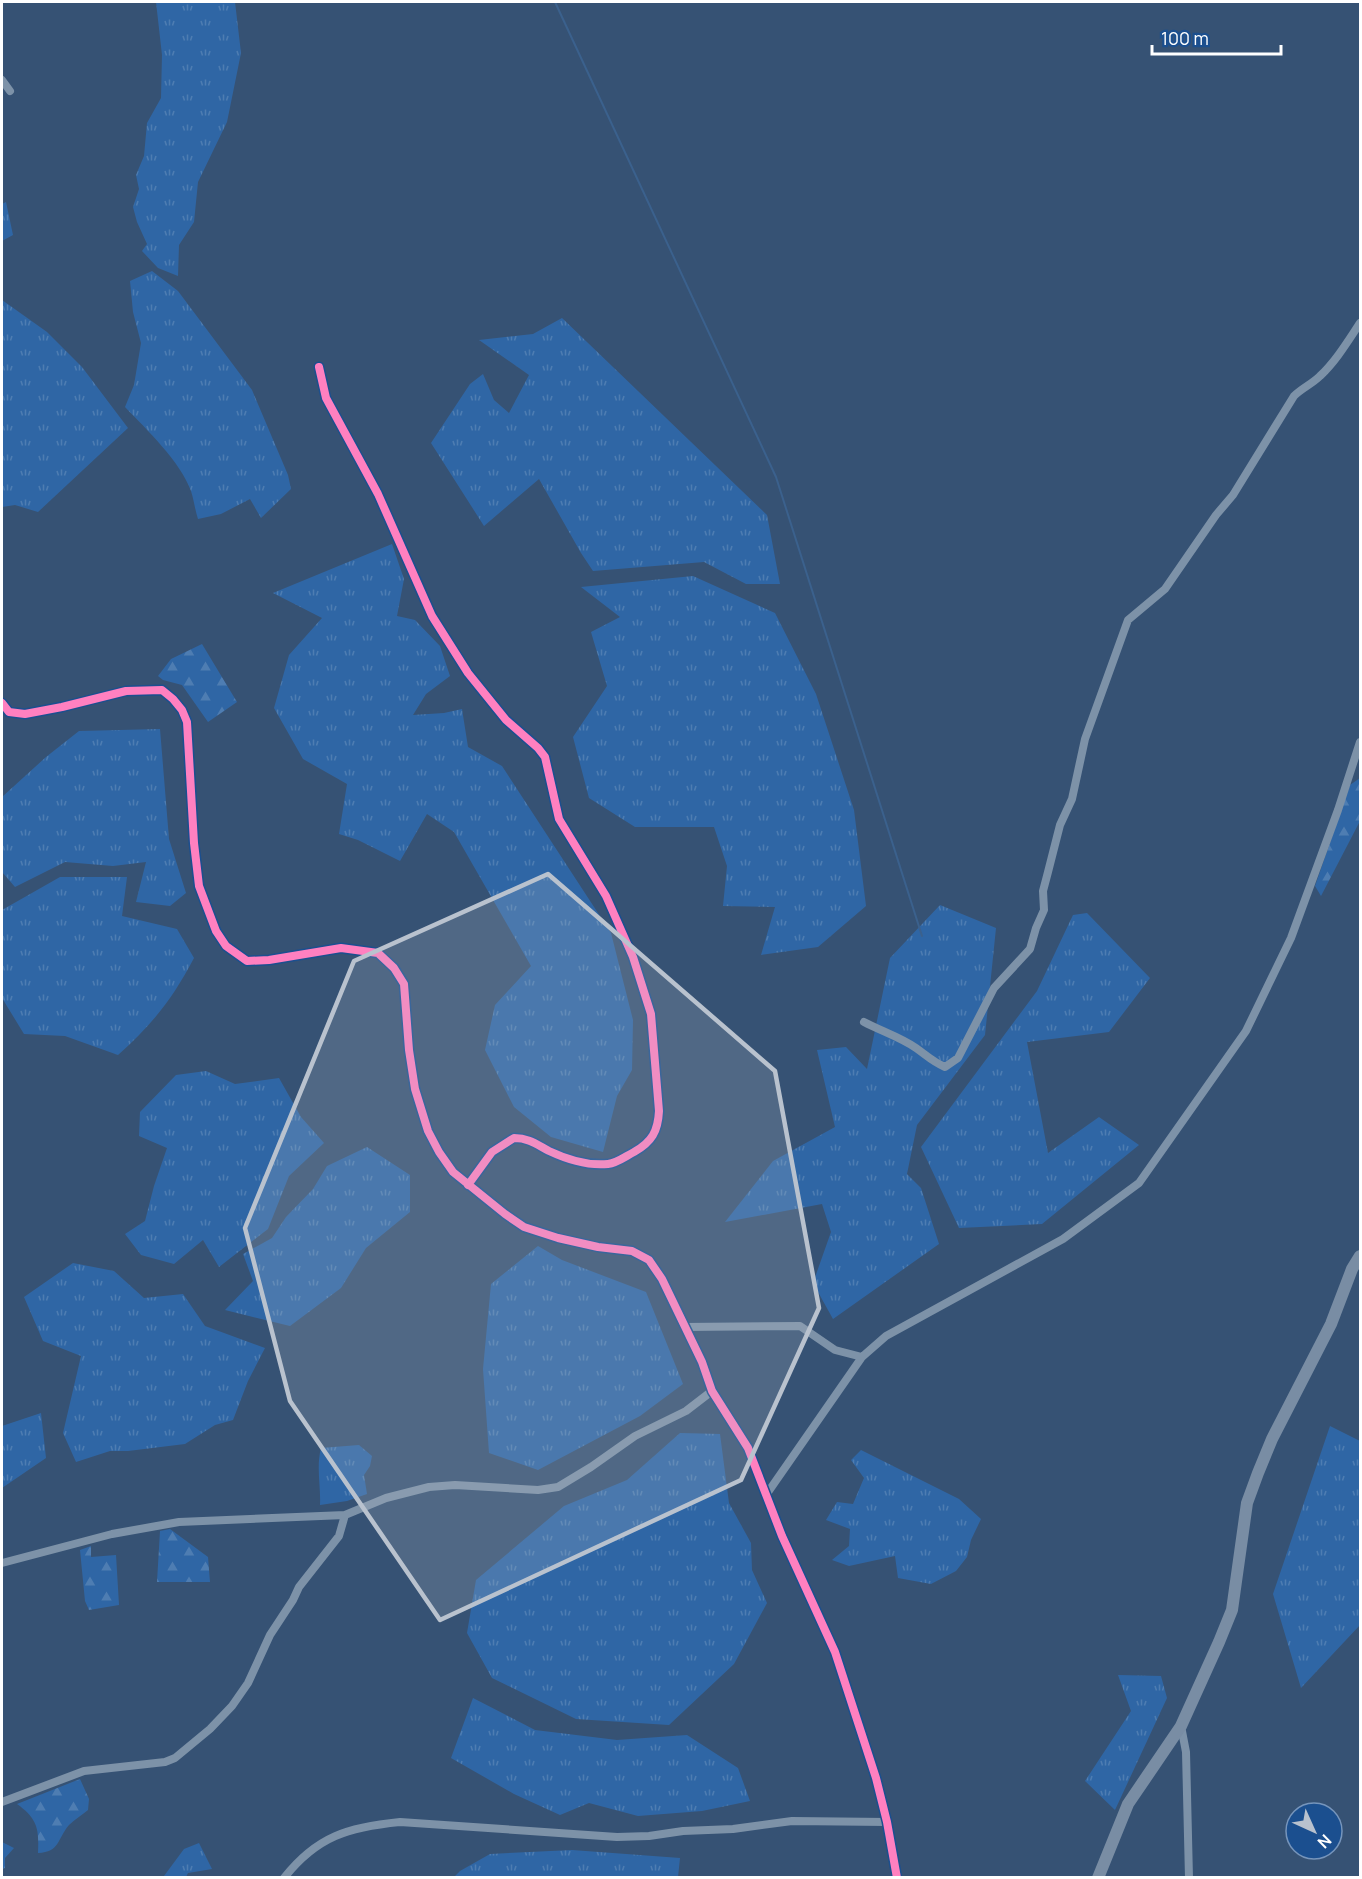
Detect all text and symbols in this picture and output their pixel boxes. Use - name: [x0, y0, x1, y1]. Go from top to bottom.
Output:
- scale bar: [1152, 18, 1281, 56]
- text: 100 m: [1161, 26, 1209, 50]
- north arrow: [1284, 1801, 1344, 1861]
- text: N: [1313, 1830, 1336, 1853]

